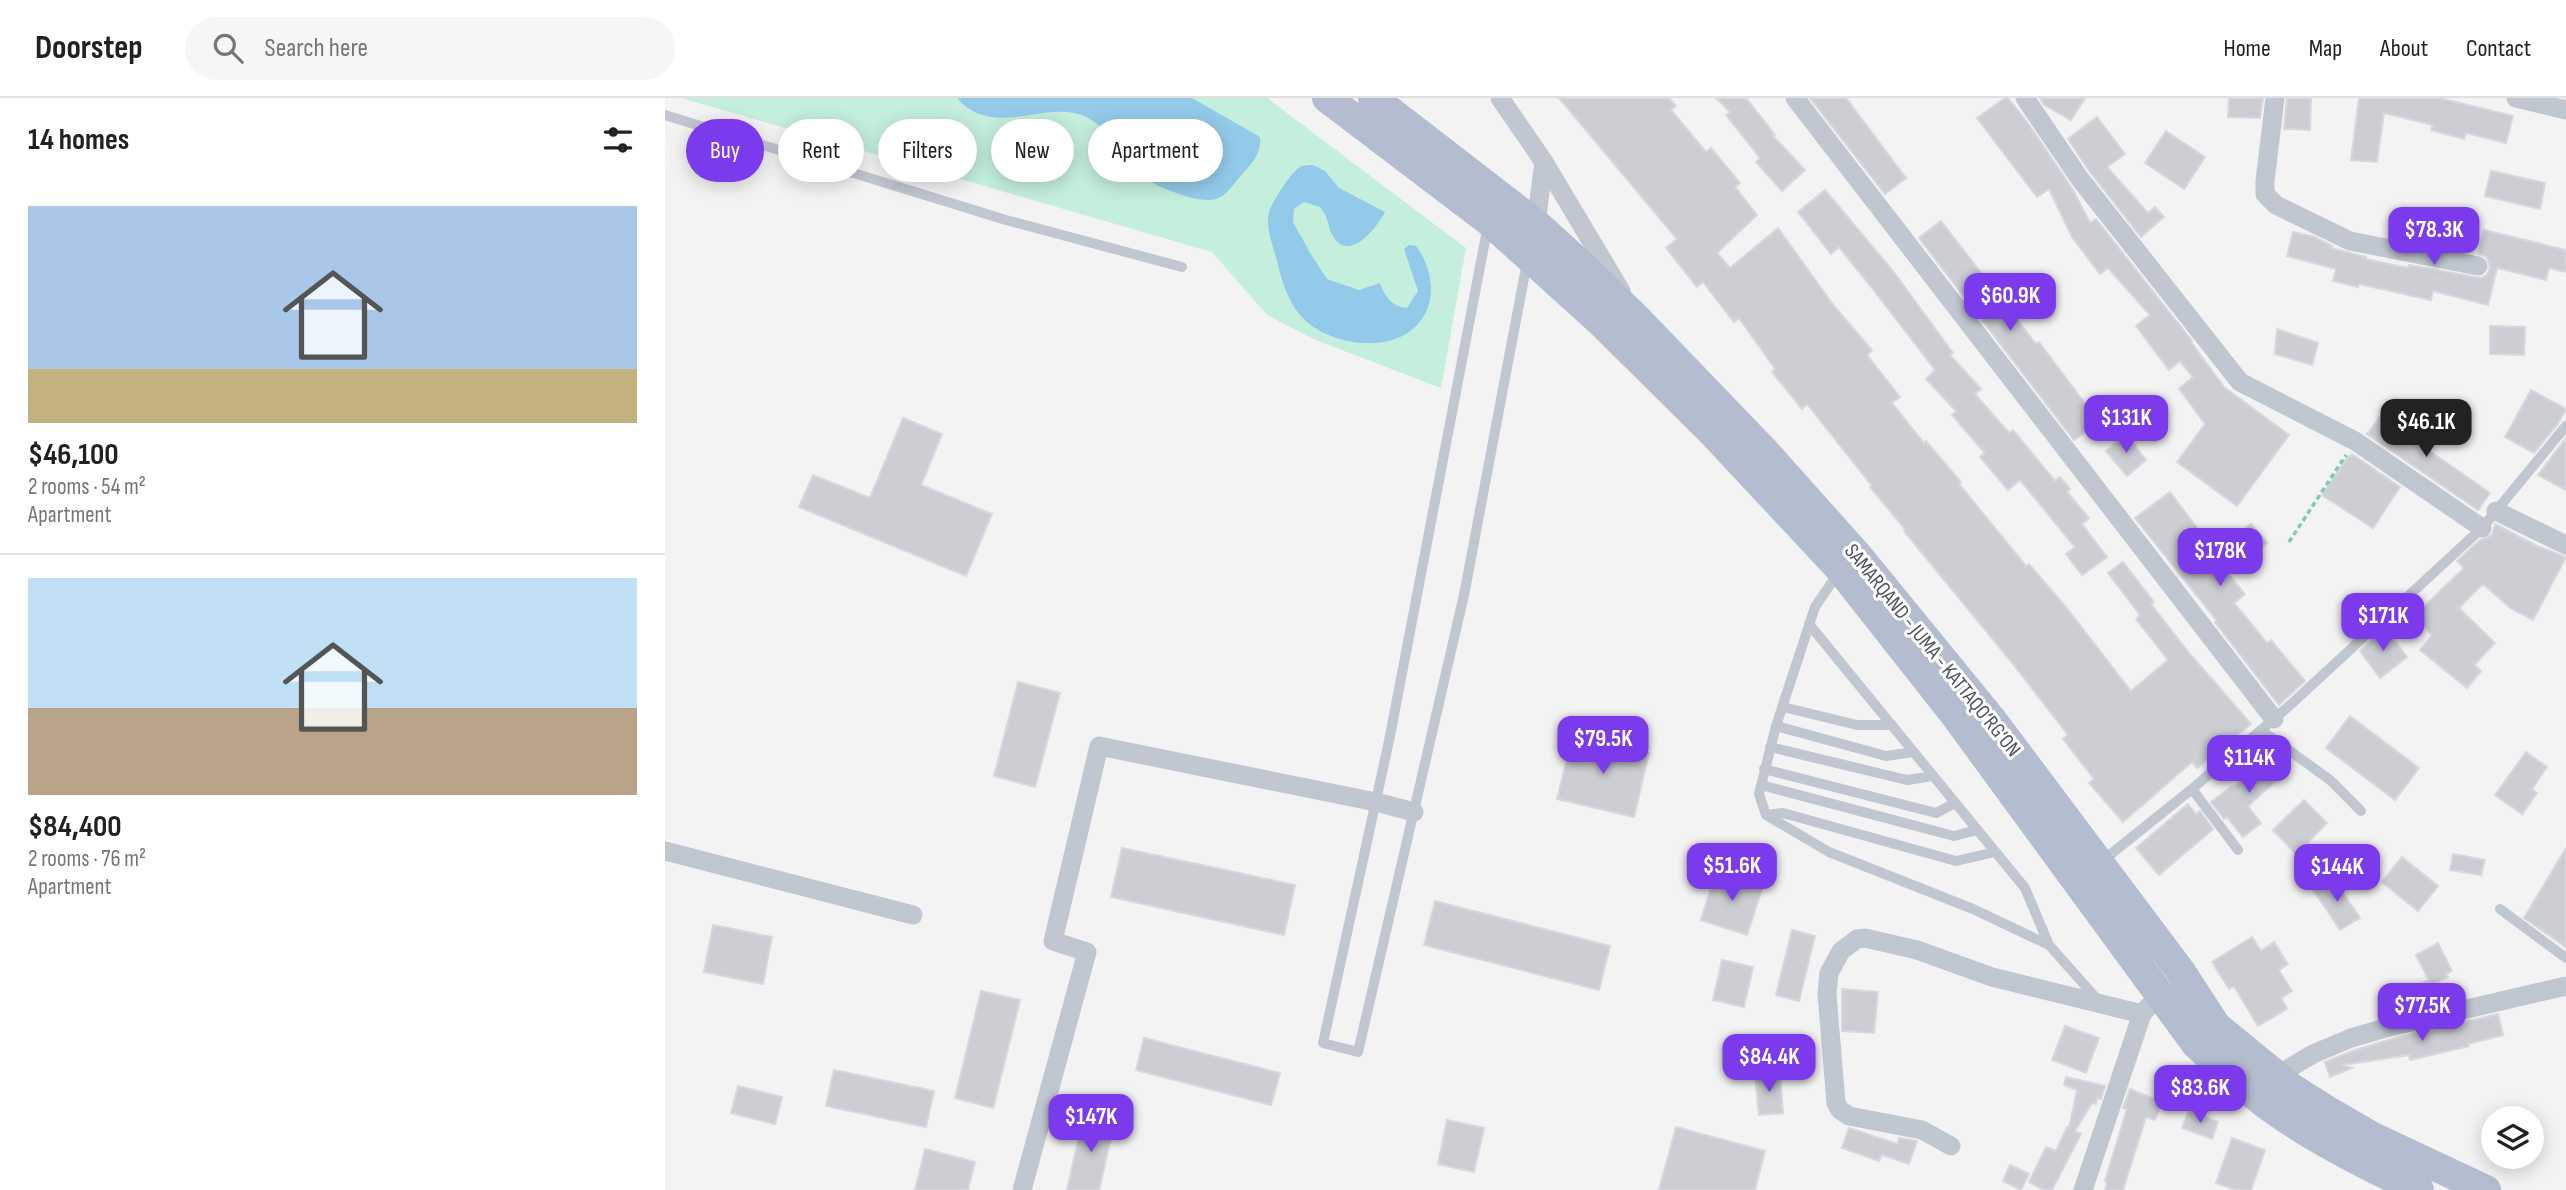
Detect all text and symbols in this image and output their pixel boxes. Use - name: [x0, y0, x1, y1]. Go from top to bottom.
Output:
- search box: [185, 17, 675, 80]
- text: Doorstep: [35, 28, 143, 68]
- icon: search: [209, 29, 247, 67]
- text: Search here: [265, 33, 368, 64]
- text: Home: [2223, 34, 2271, 63]
- text: Map: [2309, 34, 2342, 63]
- text: About: [2380, 34, 2428, 63]
- text: Contact: [2466, 34, 2531, 63]
- chip: Buy: [686, 119, 764, 182]
- chip: Rent: [778, 119, 864, 182]
- chip: Filters: [878, 119, 977, 182]
- chip: New: [991, 119, 1074, 182]
- chip: Apartment: [1088, 119, 1223, 182]
- icon: filters: [599, 121, 637, 159]
- text: 14 homes: [28, 122, 129, 158]
- pin: $78.3K: [2377, 208, 2491, 267]
- text: $78.3K: [2404, 216, 2464, 244]
- icon: home: [270, 252, 396, 378]
- pin: $60.9K: [1953, 274, 2067, 333]
- text: $60.9K: [1980, 282, 2040, 310]
- pin: $131K: [2077, 396, 2175, 455]
- pin: $46.1K: [2369, 400, 2483, 459]
- text: $131K: [2100, 404, 2152, 432]
- text: $46.1K: [2397, 408, 2455, 436]
- text: $46,100: [28, 437, 119, 473]
- text: 2 rooms · 54 m²: [28, 473, 146, 501]
- text: Apartment: [28, 501, 112, 529]
- pin: $178K: [2171, 528, 2269, 588]
- text: $178K: [2194, 537, 2246, 565]
- street label: SAMARQAND - JUMA - KATTAQO‘RG‘ON: [1839, 539, 2026, 762]
- pin: $171K: [2334, 594, 2432, 653]
- text: $171K: [2357, 602, 2409, 630]
- icon: home: [270, 624, 396, 750]
- pin: $79.5K: [1546, 716, 1660, 776]
- text: $79.5K: [1573, 725, 1633, 753]
- pin: $114K: [2200, 736, 2298, 795]
- text: $114K: [2223, 744, 2275, 772]
- text: $84,400: [28, 809, 122, 845]
- pin: $51.6K: [1675, 844, 1789, 903]
- pin: $144K: [2288, 844, 2386, 904]
- text: 2 rooms · 76 m²: [28, 845, 146, 873]
- text: $51.6K: [1703, 852, 1761, 880]
- text: $144K: [2310, 853, 2364, 881]
- text: Apartment: [28, 873, 112, 901]
- pin: $77.5K: [2365, 984, 2479, 1043]
- text: $77.5K: [2394, 992, 2450, 1020]
- pin: $84.4K: [1712, 1034, 1826, 1094]
- text: $84.4K: [1739, 1043, 1799, 1071]
- pin: $83.6K: [2143, 1066, 2257, 1125]
- text: $83.6K: [2170, 1074, 2230, 1102]
- pin: $147K: [1042, 1094, 1140, 1154]
- text: $147K: [1065, 1103, 1117, 1131]
- map controls: [2481, 1106, 2544, 1169]
- button: layers: [2481, 1106, 2544, 1169]

